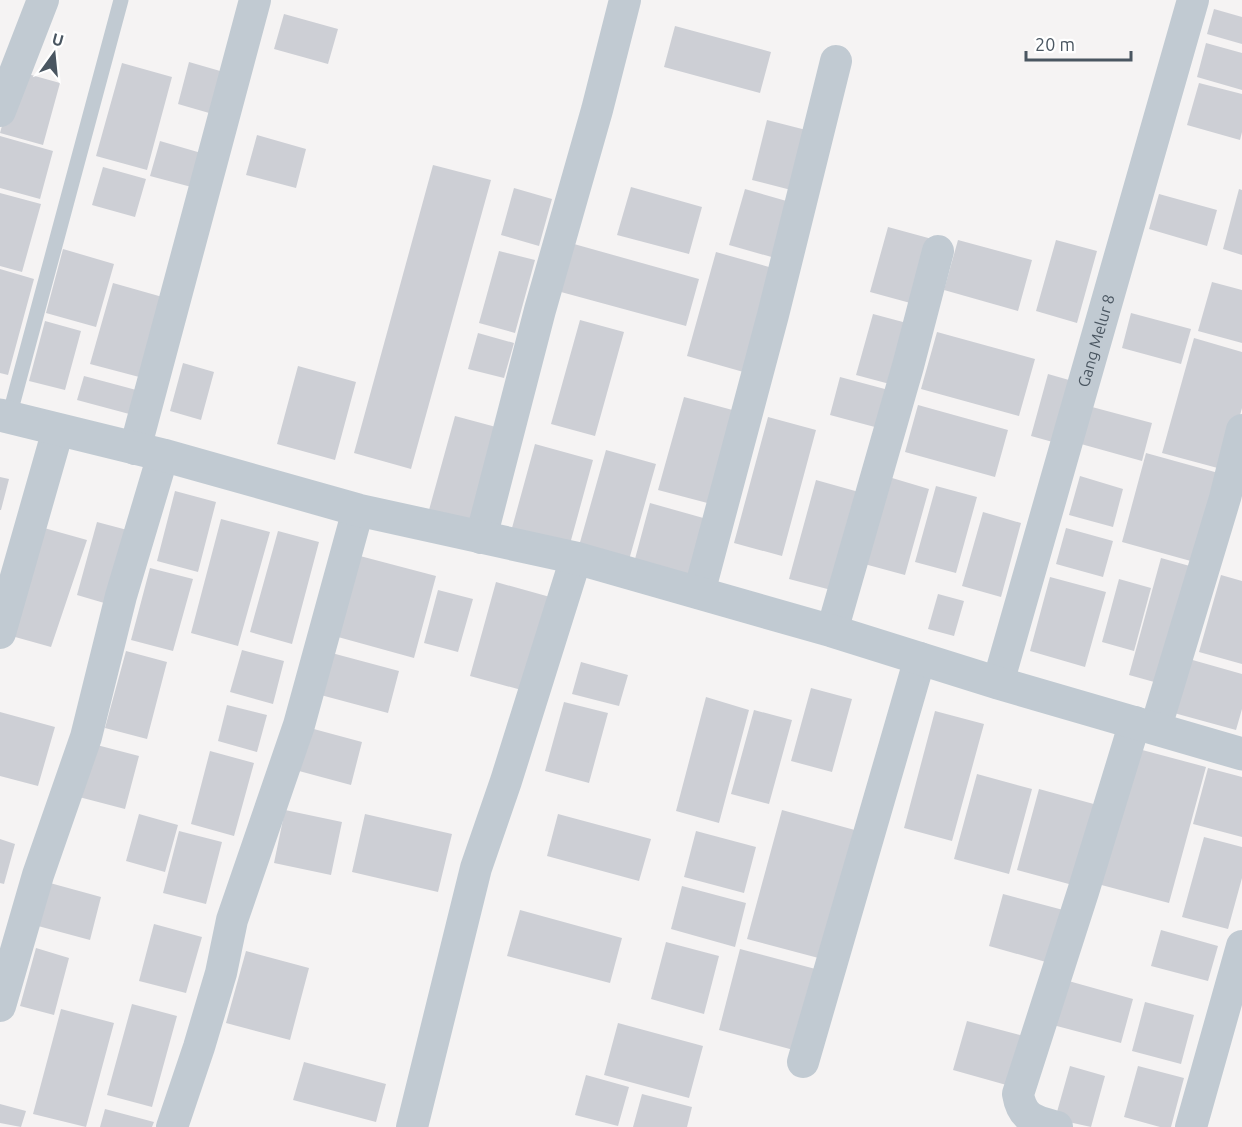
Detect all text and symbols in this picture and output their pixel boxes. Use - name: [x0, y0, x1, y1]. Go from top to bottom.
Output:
- north arrow: [24, 24, 84, 84]
- scale bar: [1026, 24, 1131, 62]
- text: U: [50, 29, 66, 50]
- text: 20 m: [1035, 34, 1075, 54]
- street label: Gang Melur 8: [1074, 292, 1118, 389]

